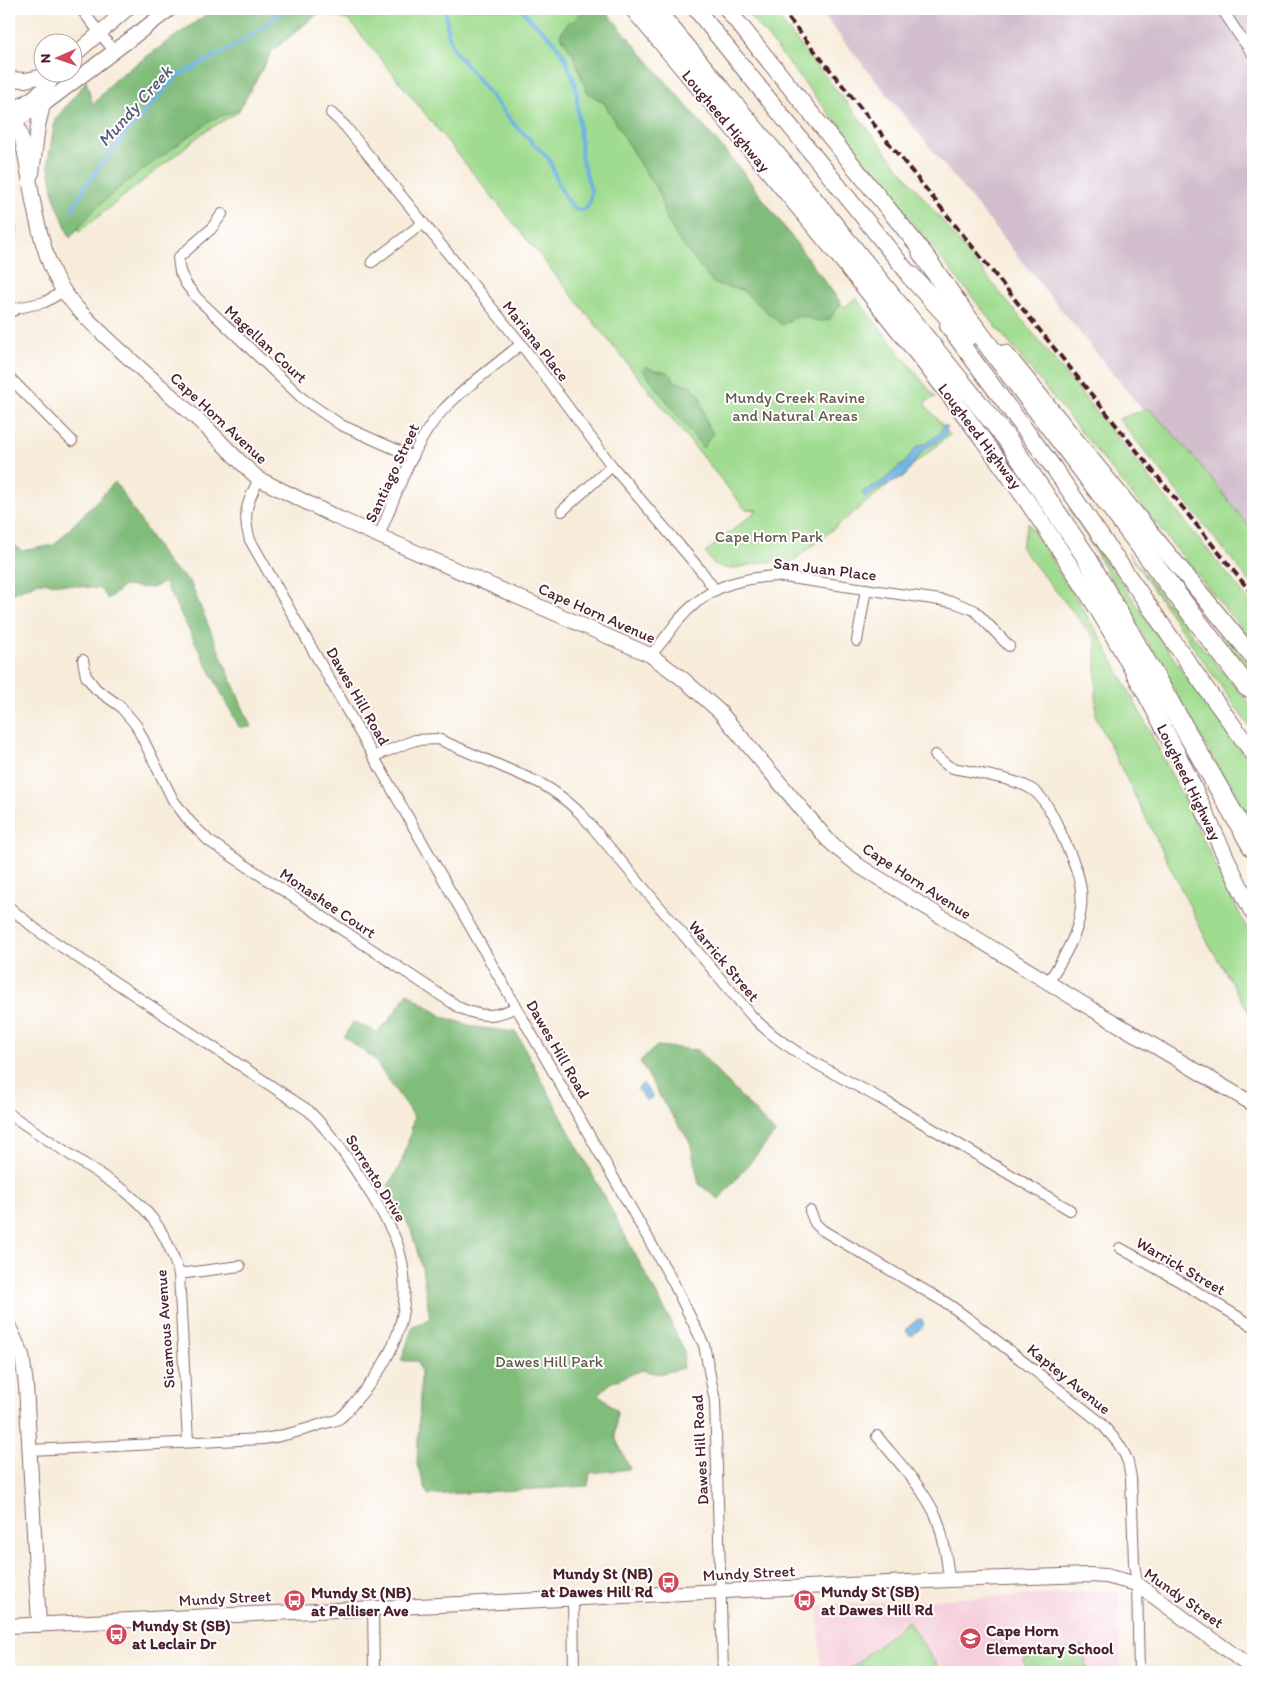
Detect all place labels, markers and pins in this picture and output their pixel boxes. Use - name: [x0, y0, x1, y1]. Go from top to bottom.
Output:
- place label: Mundy St (NB) at Dawes Hill Rd: [541, 1564, 653, 1601]
- bus stop icon: Mundy St (NB) at Dawes Hill Rd: [657, 1570, 681, 1594]
- place label: Mundy St (SB) at Dawes Hill Rd: [821, 1582, 933, 1619]
- place label: Mundy St (NB) at Palliser Ave: [311, 1583, 411, 1620]
- bus stop icon: Mundy St (SB) at Dawes Hill Rd: [793, 1588, 817, 1612]
- bus stop icon: Mundy St (NB) at Palliser Ave: [283, 1589, 307, 1613]
- place label: Mundy St (SB) at Leclair Dr: [132, 1616, 231, 1653]
- place label: Cape Horn Elementary School: [986, 1621, 1114, 1659]
- bus stop icon: Mundy St (SB) at Leclair Dr: [104, 1622, 128, 1646]
- school or university icon: Cape Horn Elementary School: [958, 1627, 982, 1651]

